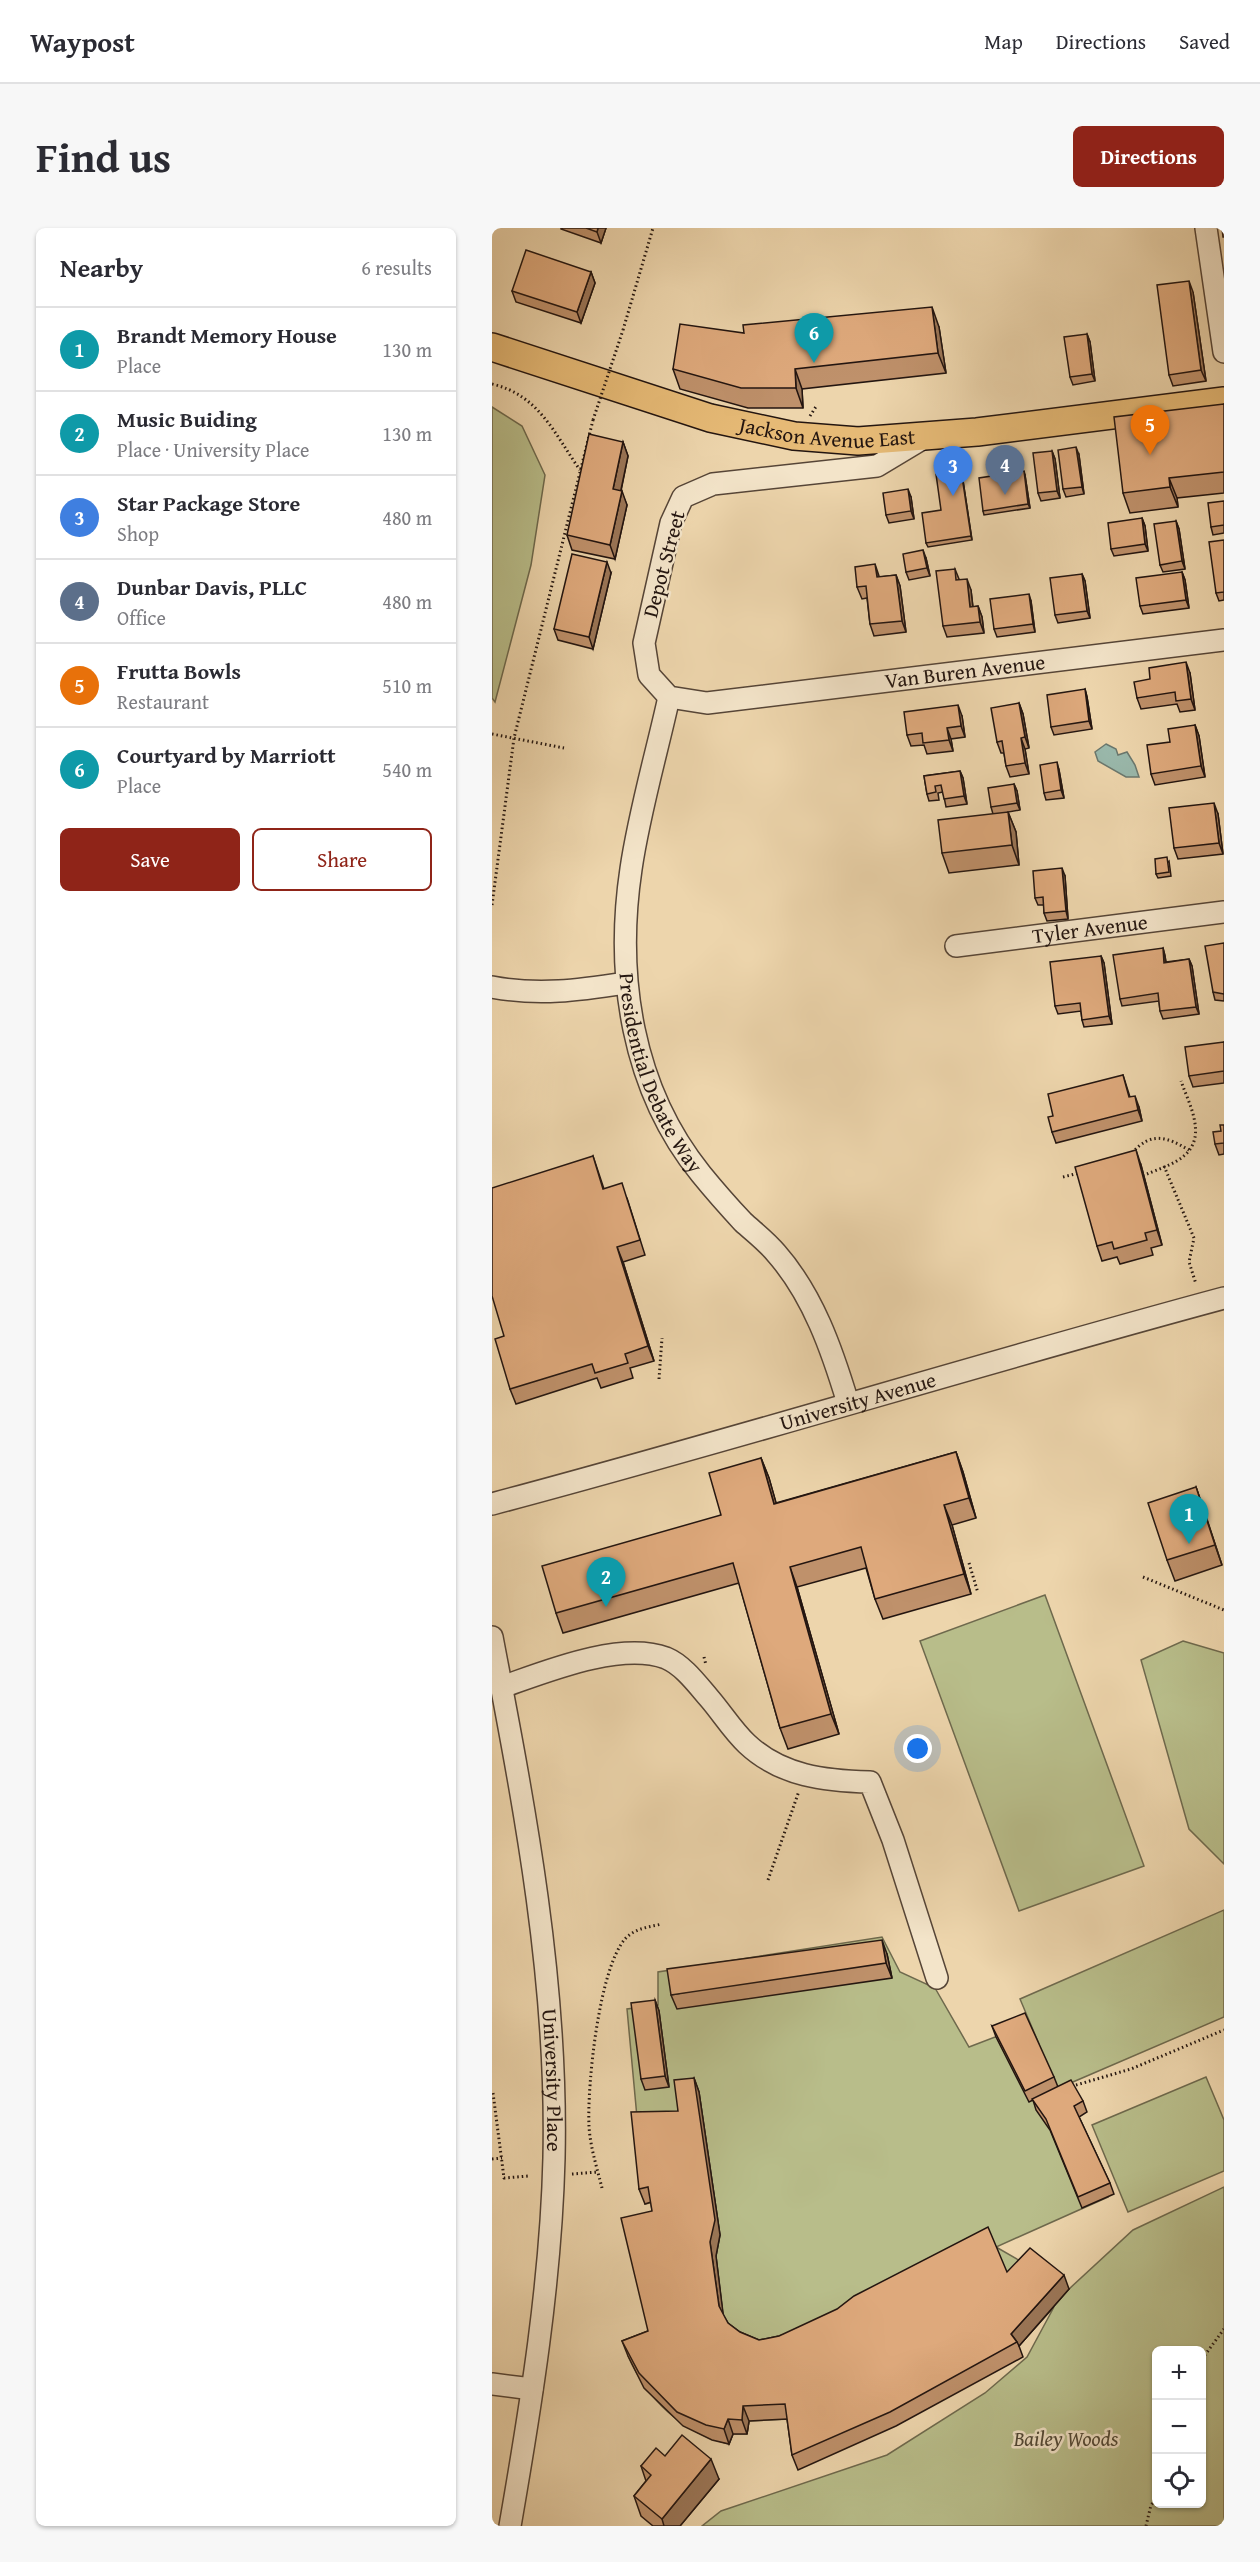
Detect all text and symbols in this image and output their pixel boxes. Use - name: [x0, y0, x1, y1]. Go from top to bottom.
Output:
- text: Waypost: [30, 21, 135, 62]
- text: Map: [984, 26, 1023, 57]
- text: Directions: [1056, 26, 1146, 57]
- text: Saved: [1179, 26, 1230, 57]
- text: Find us: [36, 126, 171, 187]
- button: Directions: [1073, 126, 1224, 187]
- text: Nearby: [60, 248, 143, 287]
- text: 6 results: [361, 253, 432, 282]
- pin: 6: [794, 314, 834, 363]
- text: Brandt Memory House: [117, 319, 337, 351]
- text: 1: [74, 335, 85, 364]
- text: 130 m: [382, 335, 432, 364]
- text: Place: [117, 351, 161, 380]
- text: Music Buiding: [117, 403, 257, 435]
- pin: 5: [1130, 406, 1170, 455]
- street label: Jackson Avenue East: [733, 408, 917, 456]
- text: 2: [74, 419, 85, 448]
- text: 130 m: [382, 419, 432, 448]
- text: Place · University Place: [117, 435, 309, 464]
- pin: 3: [934, 446, 972, 496]
- pin: 4: [986, 446, 1024, 495]
- text: Star Package Store: [117, 487, 300, 519]
- text: 3: [74, 503, 85, 532]
- text: 480 m: [382, 503, 432, 532]
- street label: Depot Street: [634, 506, 693, 621]
- text: Shop: [117, 519, 159, 548]
- text: Dunbar Davis, PLLC: [117, 571, 307, 603]
- text: 4: [74, 587, 85, 616]
- text: 480 m: [382, 587, 432, 616]
- text: Office: [117, 603, 166, 632]
- street label: Van Buren Avenue: [883, 646, 1047, 696]
- text: Frutta Bowls: [117, 655, 241, 687]
- text: 5: [74, 671, 85, 700]
- text: 510 m: [382, 671, 432, 700]
- text: Restaurant: [117, 687, 209, 716]
- text: Courtyard by Marriott: [117, 739, 336, 771]
- text: 6: [74, 755, 85, 784]
- text: 540 m: [382, 755, 432, 784]
- text: Place: [117, 771, 161, 800]
- button: Save: [60, 828, 240, 891]
- button: Share: [252, 828, 432, 891]
- street label: Tyler Avenue: [1030, 906, 1149, 951]
- street label: Presidential Debate Way: [611, 972, 711, 1180]
- street label: University Avenue: [776, 1364, 940, 1438]
- pin: 1: [1170, 1494, 1208, 1544]
- pin: 2: [586, 1558, 626, 1607]
- your location: [903, 1734, 932, 1763]
- street label: University Place: [534, 2008, 570, 2152]
- map controls: [1152, 2346, 1206, 2508]
- button: +: [1152, 2346, 1206, 2400]
- button: −: [1152, 2400, 1206, 2454]
- park label: Bailey Woods: [1013, 2423, 1119, 2454]
- button: locate: [1152, 2454, 1206, 2508]

